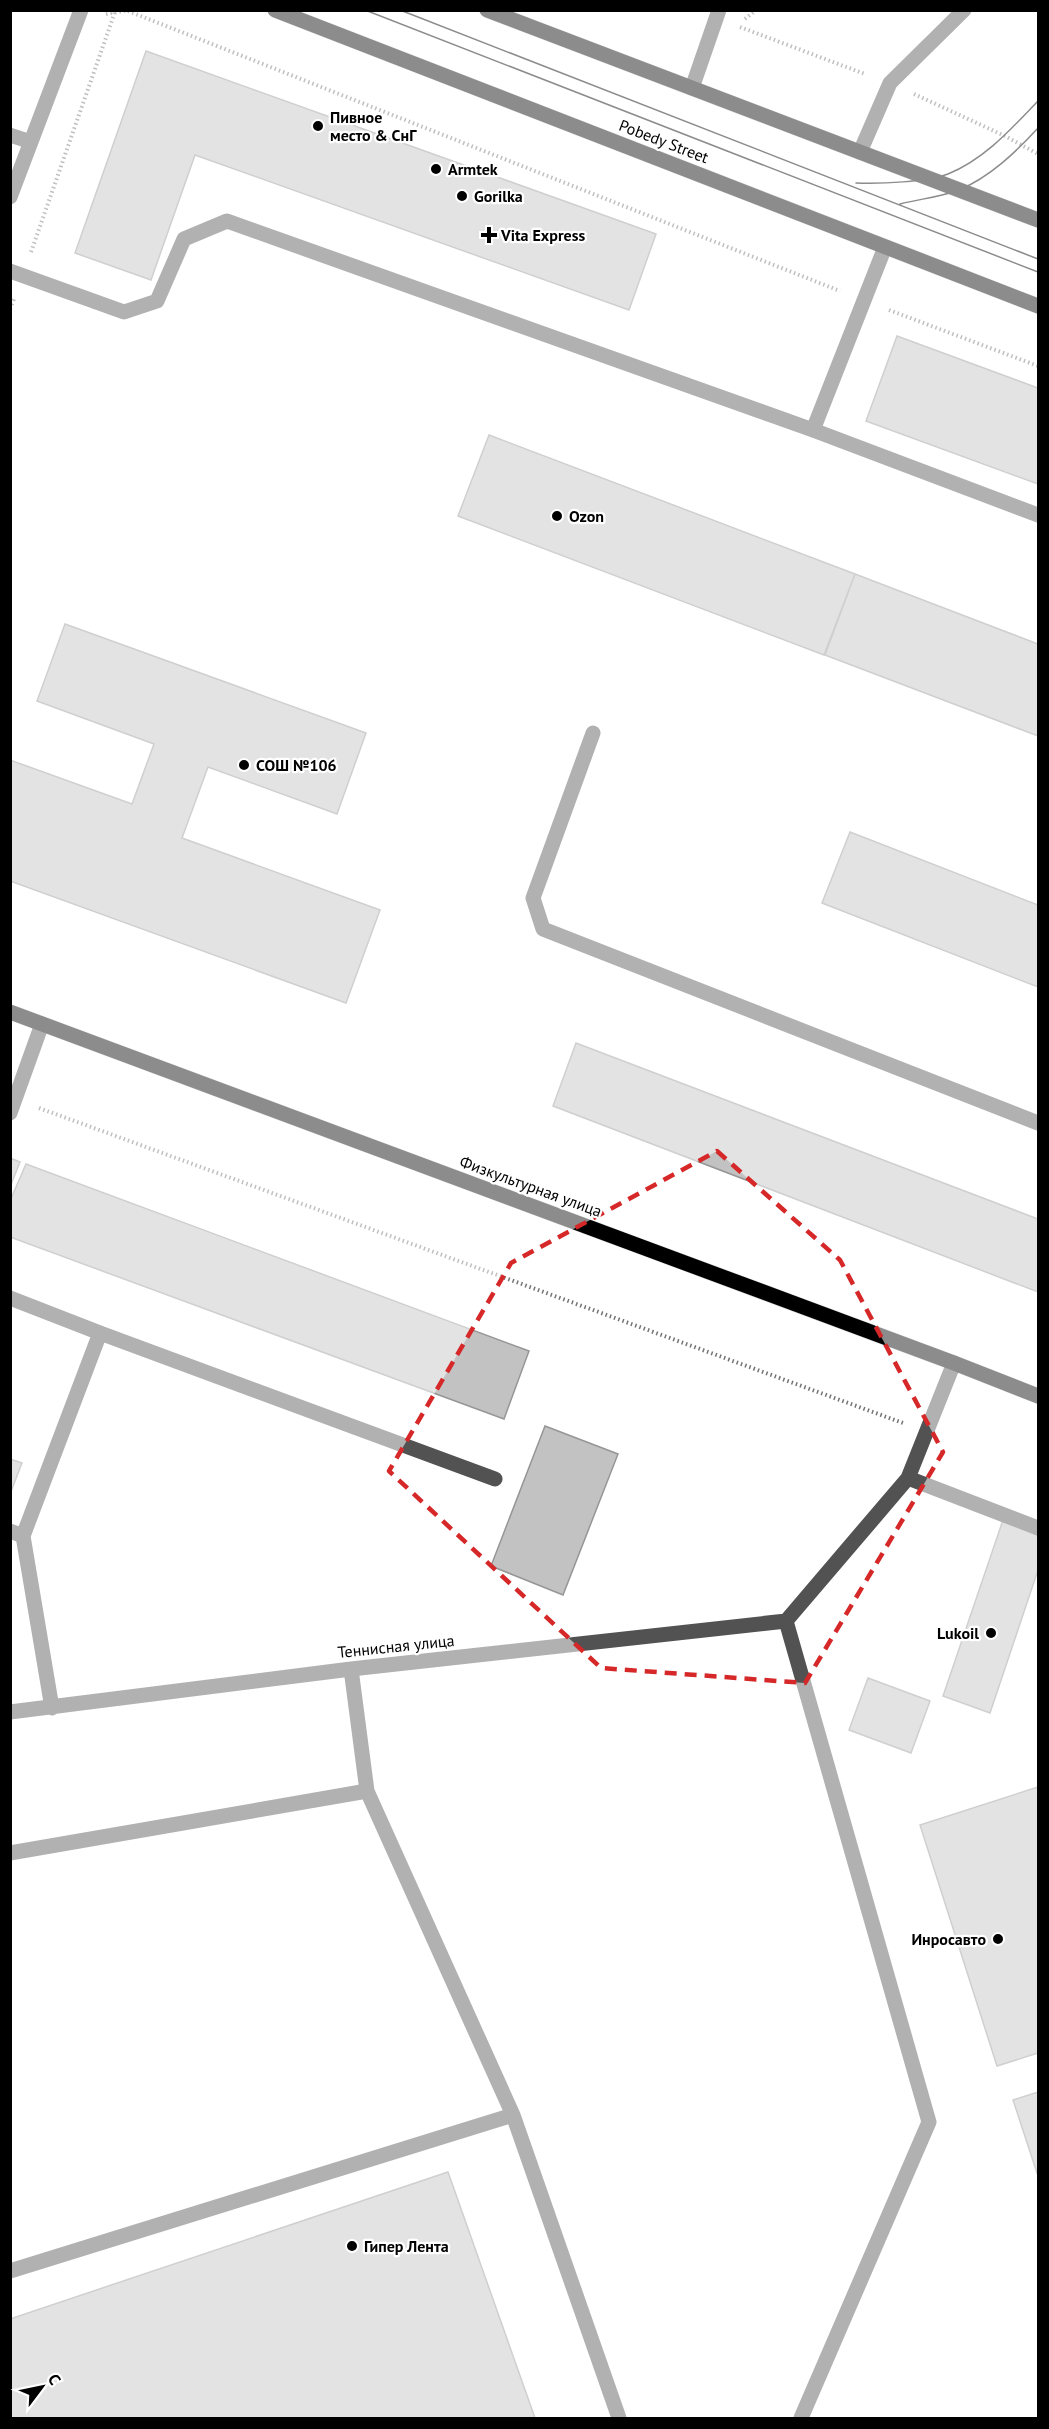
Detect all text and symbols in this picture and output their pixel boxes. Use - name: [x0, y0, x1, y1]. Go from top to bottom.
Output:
- place label: Пивное место & СнГ: [330, 107, 417, 145]
- street label: Pobedy Street: [616, 115, 712, 167]
- marker: Пивное место & СнГ: [311, 119, 325, 133]
- place label: Armtek: [448, 159, 498, 179]
- marker: Armtek: [429, 162, 443, 176]
- place label: Gorilka: [474, 186, 523, 206]
- marker: Gorilka: [455, 189, 469, 203]
- place label: Vita Express: [500, 225, 585, 245]
- marker: Vita Express: [482, 228, 496, 242]
- place label: Ozon: [569, 506, 604, 526]
- marker: Ozon: [550, 509, 564, 523]
- place label: СОШ №106: [256, 755, 337, 775]
- marker: СОШ №106: [237, 758, 251, 772]
- street label: Физкультурная улица: [457, 1151, 605, 1221]
- place label: Lukoil: [937, 1623, 979, 1643]
- marker: Lukoil: [984, 1626, 998, 1640]
- street label: Теннисная улица: [337, 1630, 455, 1662]
- place label: Инросавто: [911, 1929, 986, 1949]
- marker: Инросавто: [991, 1932, 1005, 1946]
- place label: Гипер Лента: [364, 2236, 449, 2256]
- marker: Гипер Лента: [345, 2239, 359, 2253]
- north arrow: [12, 2357, 72, 2417]
- text: С: [44, 2370, 66, 2388]

